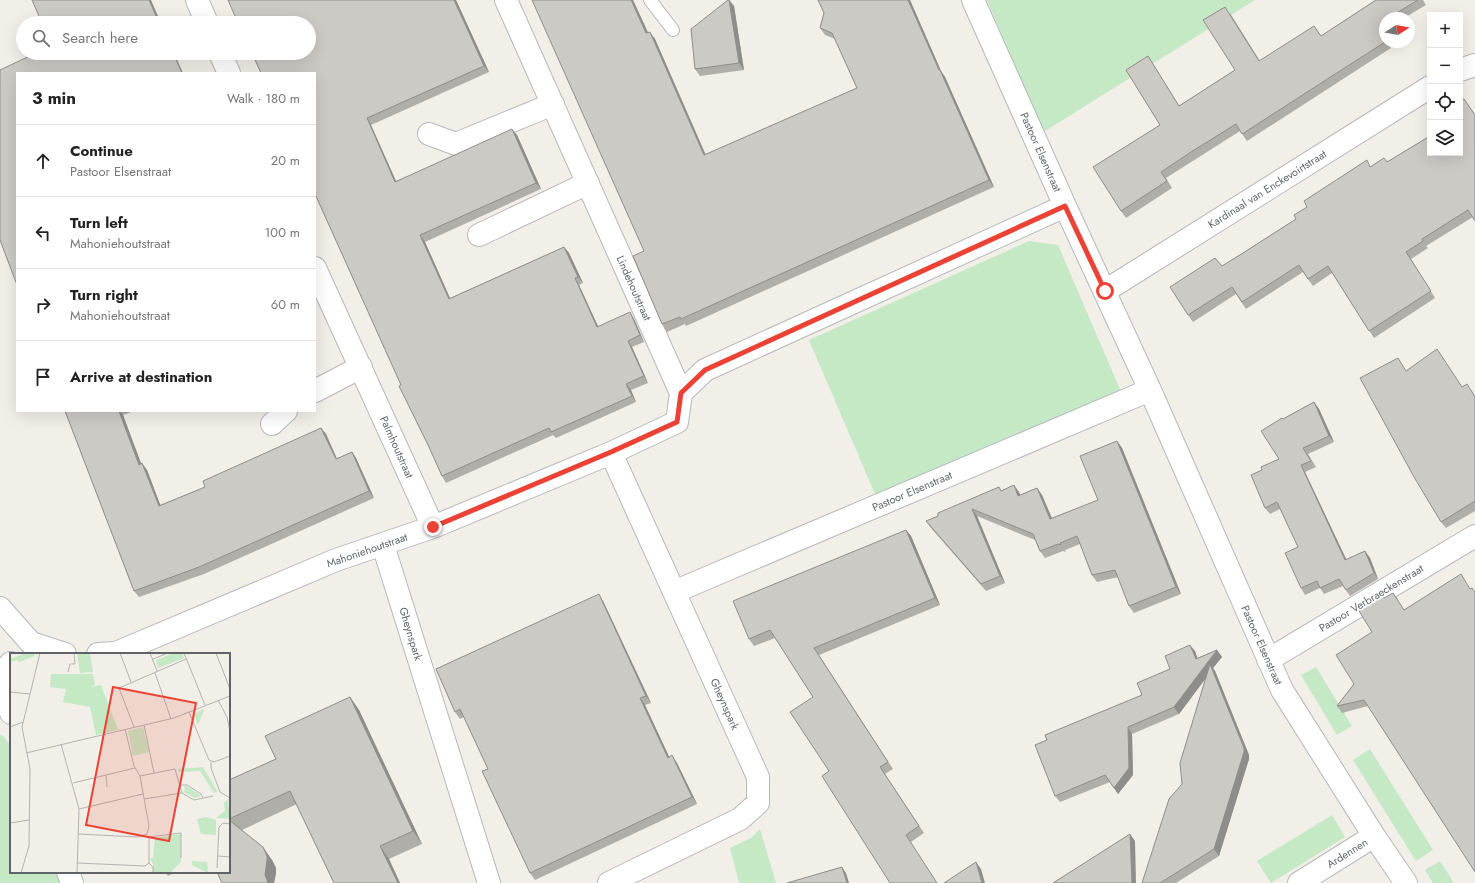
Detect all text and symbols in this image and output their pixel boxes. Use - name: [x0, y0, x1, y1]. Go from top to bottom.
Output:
- north arrow: [1379, 12, 1415, 48]
- map controls: [1427, 12, 1463, 156]
- button: +: [1427, 12, 1463, 48]
- search box: [16, 16, 316, 60]
- icon: search: [30, 27, 52, 49]
- text: Search here: [62, 27, 138, 49]
- button: −: [1427, 48, 1463, 84]
- button: locate: [1427, 84, 1463, 120]
- text: 3 min: [32, 86, 76, 110]
- text: Walk · 180 m: [227, 89, 300, 108]
- street label: Pastoor Elsenstraat: [1016, 110, 1066, 195]
- button: layers: [1427, 120, 1463, 156]
- text: Continue: [70, 140, 133, 162]
- street label: Kardinaal van Enckevoirtstraat: [1205, 146, 1330, 232]
- icon: ahead: [32, 150, 54, 172]
- text: 20 m: [271, 151, 300, 170]
- text: Pastoor Elsenstraat: [70, 162, 171, 181]
- text: Turn left: [70, 212, 128, 234]
- icon: left: [32, 222, 54, 244]
- text: 100 m: [265, 223, 300, 242]
- text: Mahoniehoutstraat: [70, 234, 170, 253]
- street label: Lindehoutstraat: [612, 253, 656, 323]
- route start: [1096, 282, 1114, 300]
- text: Turn right: [70, 284, 138, 306]
- icon: right: [32, 294, 54, 316]
- text: 60 m: [271, 295, 300, 314]
- text: Mahoniehoutstraat: [70, 306, 170, 325]
- icon: arrive: [32, 366, 54, 388]
- text: Arrive at destination: [70, 366, 212, 388]
- street label: Palmhoutstraat: [376, 413, 418, 481]
- street label: Pastoor Elsenstraat: [869, 467, 955, 515]
- route end: [424, 518, 442, 536]
- street label: Mahoniehoutstraat: [324, 529, 410, 571]
- street label: Pastoor Verbraeckenstraat: [1316, 560, 1427, 636]
- street label: Pastoor Elsenstraat: [1237, 603, 1287, 688]
- street label: Gheynspark: [395, 605, 427, 663]
- inset map: [10, 653, 230, 873]
- street label: Gheynspark: [707, 676, 744, 733]
- street label: Ardennen: [1323, 834, 1371, 872]

